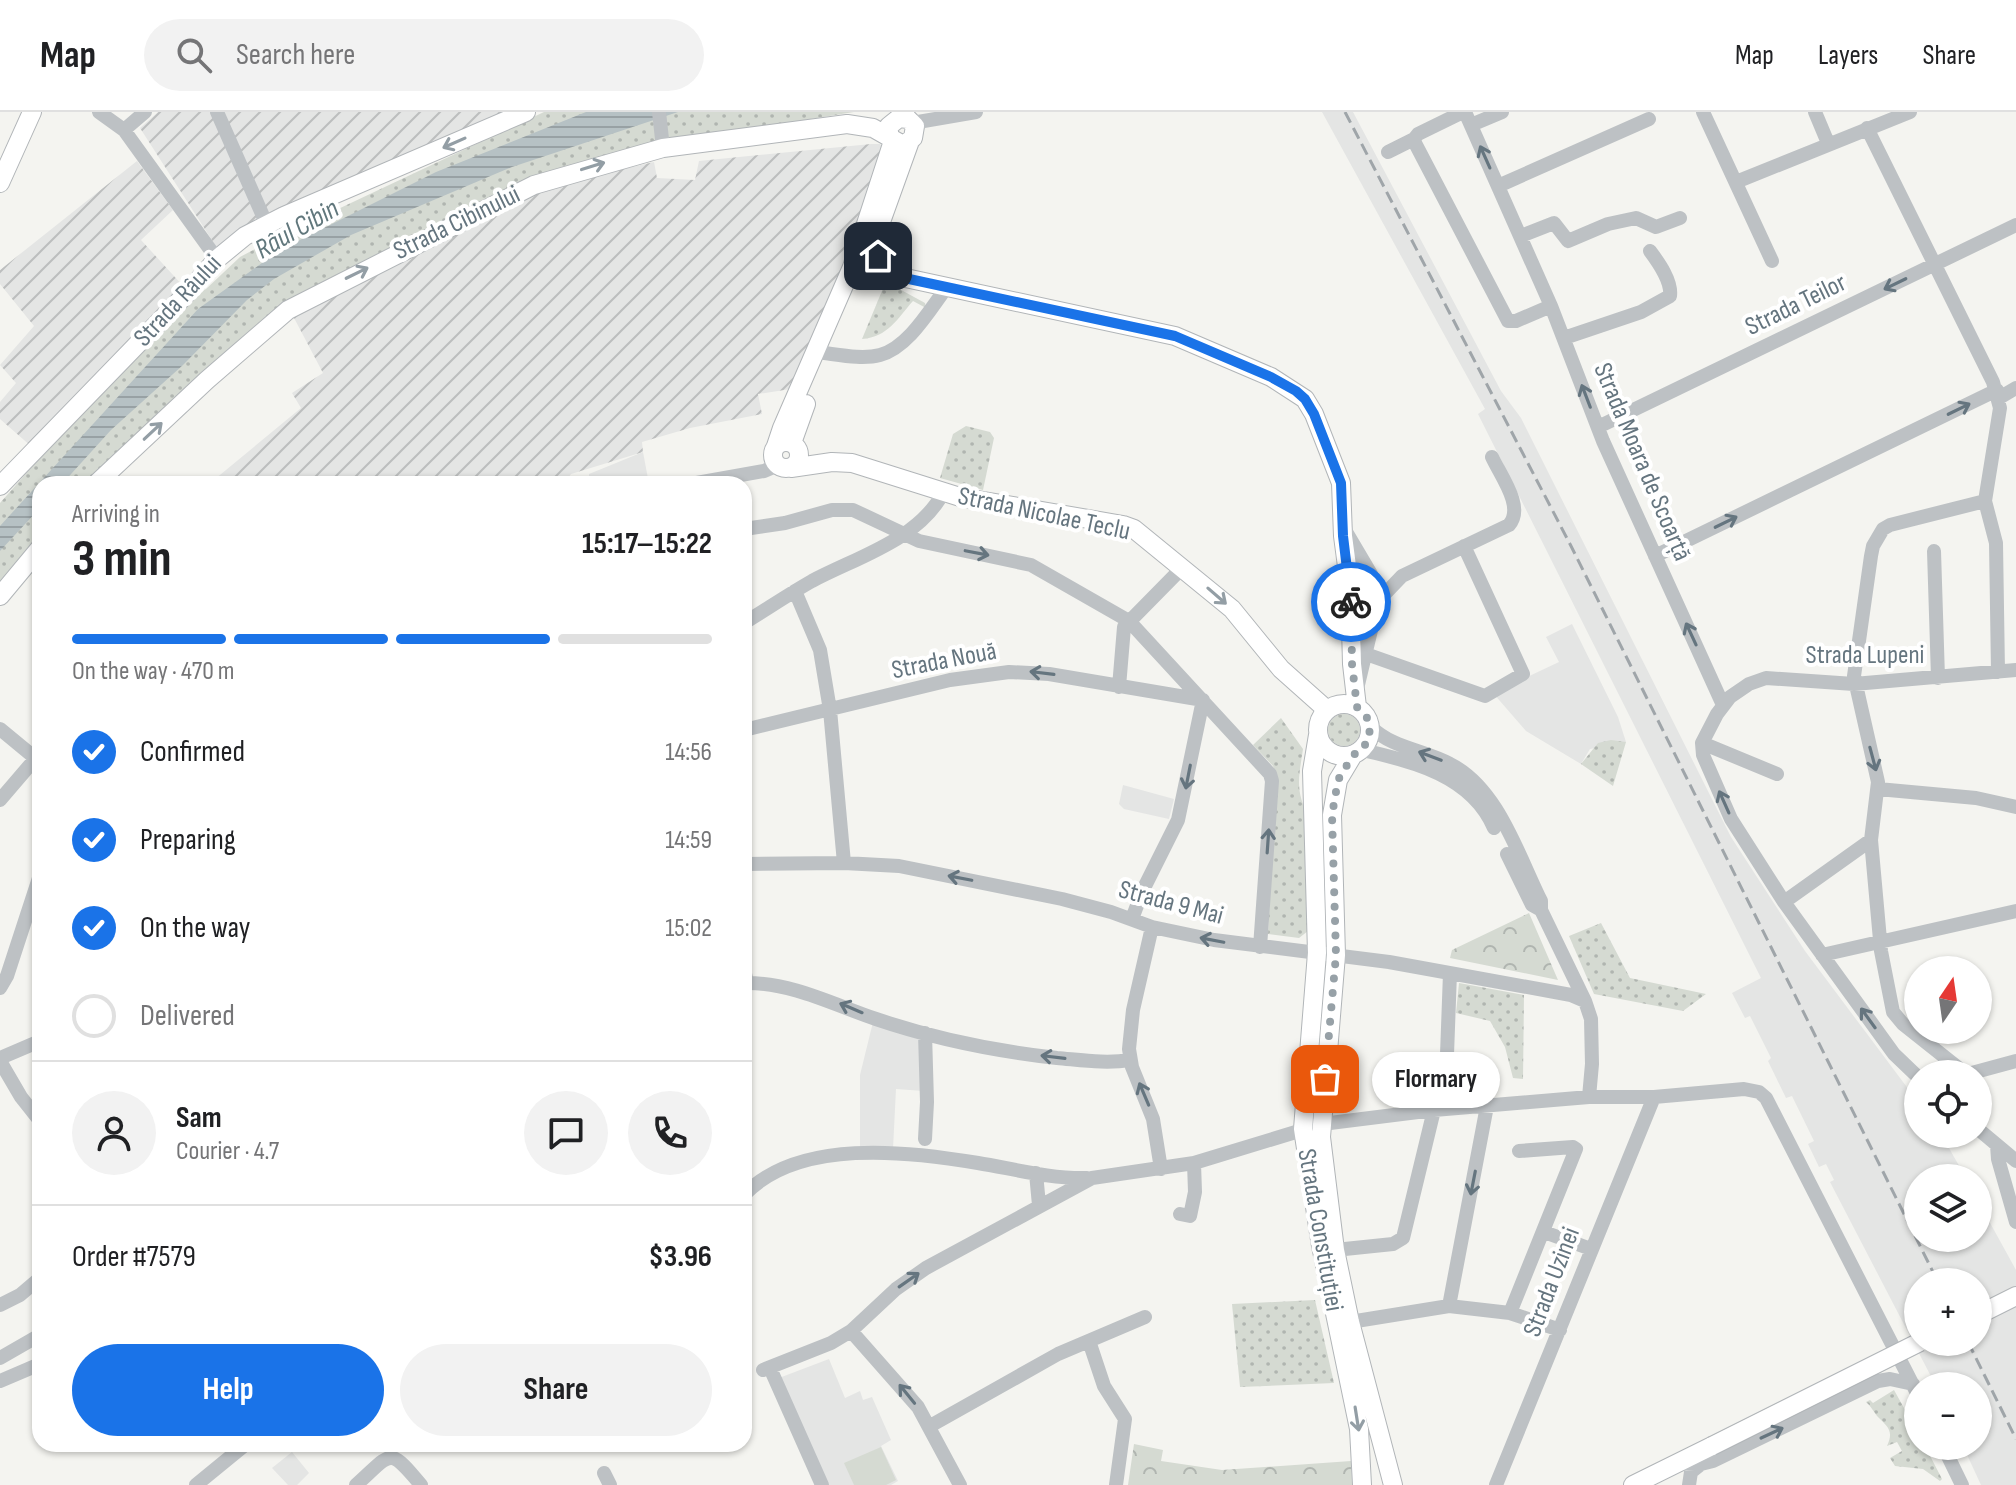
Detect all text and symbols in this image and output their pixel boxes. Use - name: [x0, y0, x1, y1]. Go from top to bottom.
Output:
- search box: [144, 19, 704, 91]
- text: Map: [40, 33, 96, 78]
- icon: search: [172, 33, 216, 77]
- text: Search here: [236, 37, 355, 73]
- text: Map: [1735, 39, 1774, 72]
- text: Layers: [1818, 39, 1878, 72]
- text: Share: [1922, 39, 1976, 72]
- one-way arrow: [443, 137, 467, 152]
- one-way arrow: [1477, 145, 1492, 169]
- one-way arrow: [580, 158, 606, 173]
- street label: Strada Cibinului: [389, 179, 525, 267]
- water label: Râul Cibin: [249, 192, 345, 266]
- pin: [844, 222, 912, 290]
- icon: home: [856, 234, 900, 278]
- street label: Strada Râului: [128, 249, 228, 353]
- one-way arrow: [345, 265, 369, 280]
- street label: Strada Teilor: [1741, 267, 1852, 343]
- one-way arrow: [1884, 277, 1908, 292]
- street label: Strada Moara de Scoarță: [1586, 358, 1698, 566]
- one-way arrow: [1578, 385, 1592, 409]
- one-way arrow: [1947, 400, 1971, 416]
- one-way arrow: [142, 422, 162, 440]
- street label: Strada Nicolae Teclu: [955, 481, 1133, 547]
- text: Arriving in: [72, 499, 160, 530]
- one-way arrow: [1713, 514, 1737, 529]
- text: 15:17–15:22: [582, 526, 712, 562]
- text: 3 min: [72, 528, 172, 591]
- one-way arrow: [964, 546, 989, 561]
- courier: [1311, 562, 1391, 642]
- icon: bike: [1329, 580, 1373, 624]
- one-way arrow: [1207, 587, 1227, 605]
- one-way arrow: [1683, 623, 1698, 647]
- street label: Strada Nouă: [889, 636, 999, 686]
- street label: Strada Lupeni: [1806, 640, 1924, 671]
- text: On the way · 470 m: [72, 656, 235, 687]
- one-way arrow: [1029, 666, 1056, 681]
- icon: check: [72, 730, 116, 774]
- text: Confirmed: [140, 734, 245, 770]
- text: 14:56: [665, 737, 712, 768]
- one-way arrow: [1867, 746, 1882, 772]
- one-way arrow: [1418, 748, 1443, 762]
- one-way arrow: [1180, 763, 1195, 789]
- one-way arrow: [1715, 790, 1730, 815]
- icon: check: [72, 818, 116, 862]
- text: Preparing: [140, 822, 236, 858]
- text: 14:59: [665, 825, 712, 856]
- one-way arrow: [1261, 828, 1276, 855]
- one-way arrow: [948, 870, 973, 885]
- street label: Strada 9 Mai: [1115, 874, 1227, 932]
- icon: check: [72, 906, 116, 950]
- text: On the way: [140, 910, 250, 946]
- text: 15:02: [665, 913, 712, 944]
- one-way arrow: [1200, 931, 1225, 946]
- north arrow: [1904, 956, 1992, 1044]
- map controls: [1904, 956, 1992, 1460]
- text: Delivered: [140, 998, 235, 1034]
- one-way arrow: [839, 1000, 863, 1015]
- one-way arrow: [1860, 1008, 1876, 1030]
- pin: [1291, 1045, 1359, 1113]
- one-way arrow: [1040, 1049, 1066, 1064]
- callout: Flormary: [1373, 1051, 1501, 1107]
- icon: bag: [1303, 1057, 1347, 1101]
- button: locate: [1904, 1060, 1992, 1148]
- text: Flormary: [1395, 1064, 1477, 1095]
- one-way arrow: [1136, 1082, 1151, 1107]
- button: person: [72, 1091, 156, 1175]
- button: chat: [524, 1091, 608, 1175]
- button: phone: [628, 1091, 712, 1175]
- text: Sam: [176, 1100, 222, 1136]
- text: Courier · 4.7: [176, 1136, 279, 1167]
- street label: Strada Constituției: [1290, 1146, 1350, 1314]
- button: layers: [1904, 1164, 1992, 1252]
- one-way arrow: [1464, 1169, 1479, 1195]
- street label: Strada Uzinei: [1517, 1223, 1587, 1341]
- text: Order #7579: [72, 1239, 196, 1275]
- text: $3.96: [648, 1239, 712, 1275]
- button: +: [1904, 1268, 1992, 1356]
- one-way arrow: [898, 1272, 920, 1288]
- button: Help: [72, 1344, 384, 1436]
- button: Share: [400, 1344, 712, 1436]
- button: −: [1904, 1372, 1992, 1460]
- one-way arrow: [898, 1384, 916, 1404]
- one-way arrow: [1350, 1406, 1365, 1431]
- one-way arrow: [1760, 1425, 1784, 1440]

